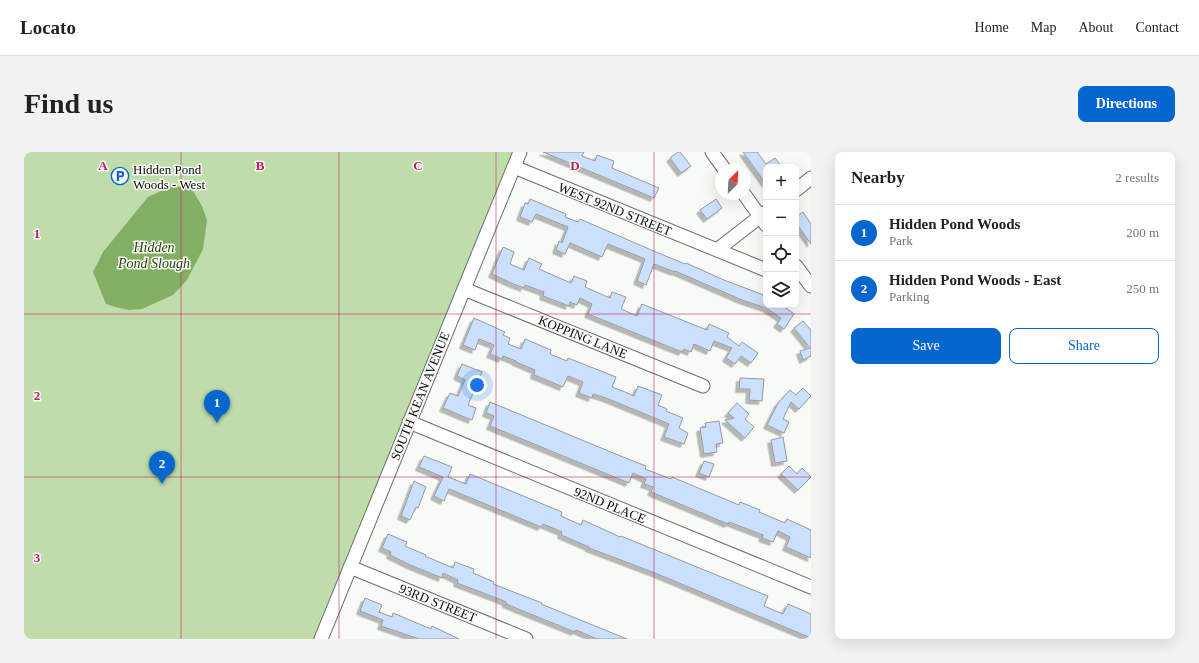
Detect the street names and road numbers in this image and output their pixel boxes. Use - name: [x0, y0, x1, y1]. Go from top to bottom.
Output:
- street label: WEST 92ND STREET: [556, 179, 674, 239]
- street label: KOPPING LANE: [536, 312, 630, 362]
- street label: SOUTH KEAN AVENUE: [387, 330, 453, 462]
- street label: 92ND PLACE: [572, 484, 648, 526]
- street label: 93RD STREET: [397, 581, 479, 625]

